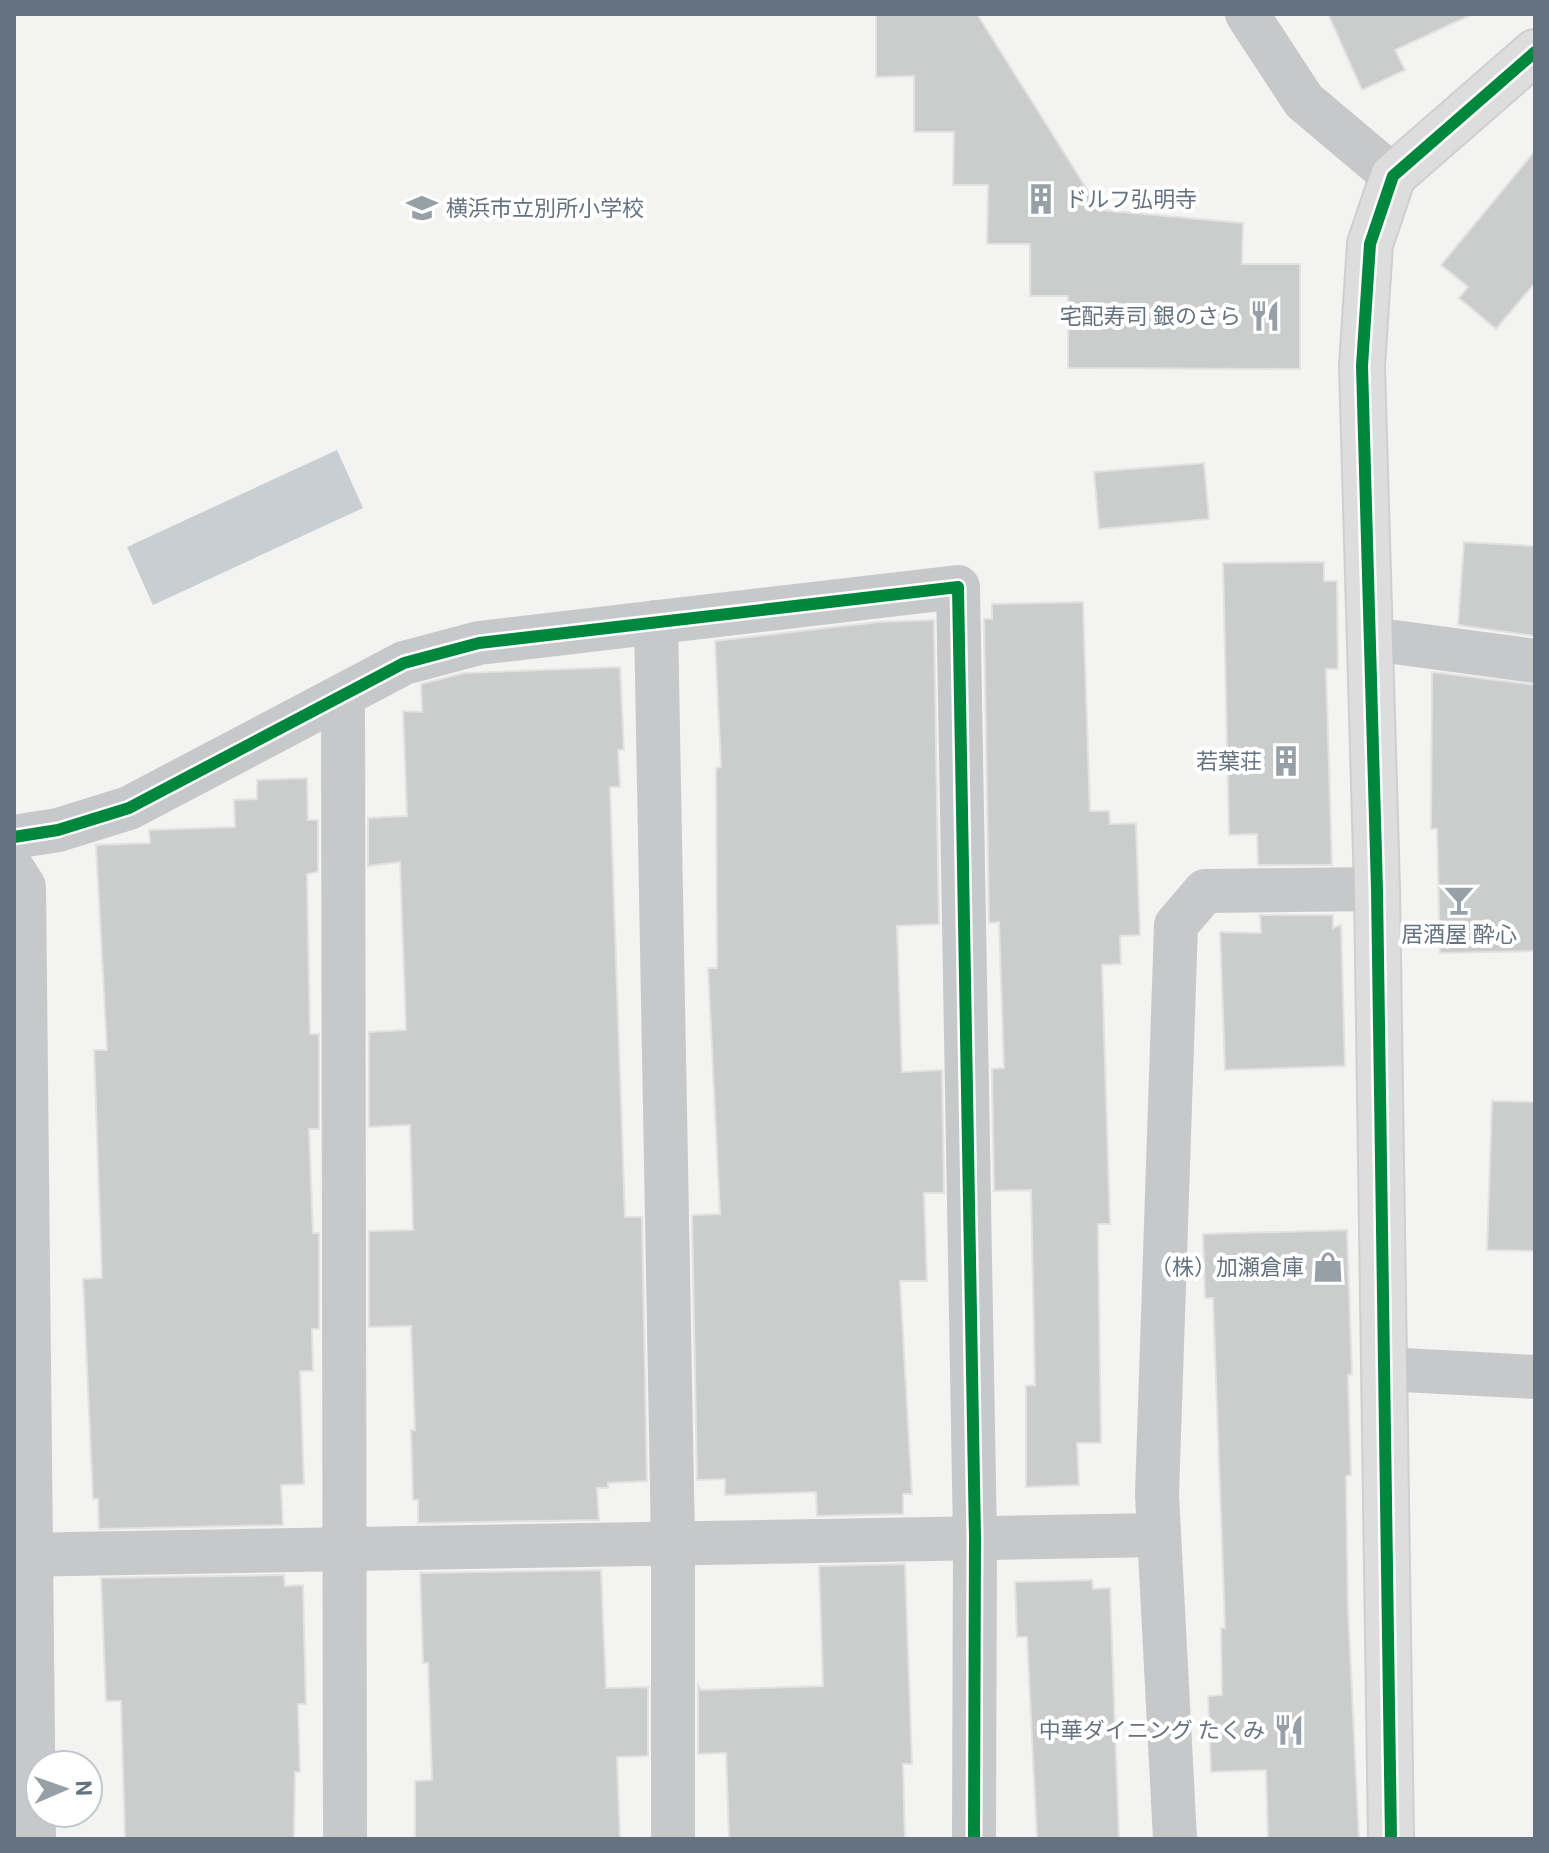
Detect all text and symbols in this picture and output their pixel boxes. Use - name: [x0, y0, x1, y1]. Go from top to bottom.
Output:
- building icon: ドルフ弘明寺: [1024, 182, 1058, 216]
- place label: ドルフ弘明寺: [1065, 187, 1197, 212]
- school or university icon: 横浜市立別所小学校: [405, 191, 439, 225]
- place label: 横浜市立別所小学校: [446, 196, 644, 221]
- restaurant icon: 宅配寿司 銀のさら: [1248, 299, 1282, 333]
- place label: 宅配寿司 銀のさら: [1060, 304, 1241, 329]
- building icon: 若葉荘: [1269, 744, 1303, 778]
- place label: 若葉荘: [1196, 749, 1262, 774]
- bar icon: 居酒屋 酔心: [1442, 883, 1476, 917]
- place label: 居酒屋 酔心: [1401, 922, 1517, 947]
- shop icon: （株）加瀬倉庫: [1311, 1250, 1345, 1284]
- place label: （株）加瀬倉庫: [1150, 1255, 1304, 1280]
- restaurant icon: 中華ダイニング たくみ: [1272, 1713, 1306, 1747]
- place label: 中華ダイニング たくみ: [1039, 1718, 1265, 1743]
- north arrow: [24, 1749, 104, 1829]
- text: N: [71, 1780, 96, 1797]

